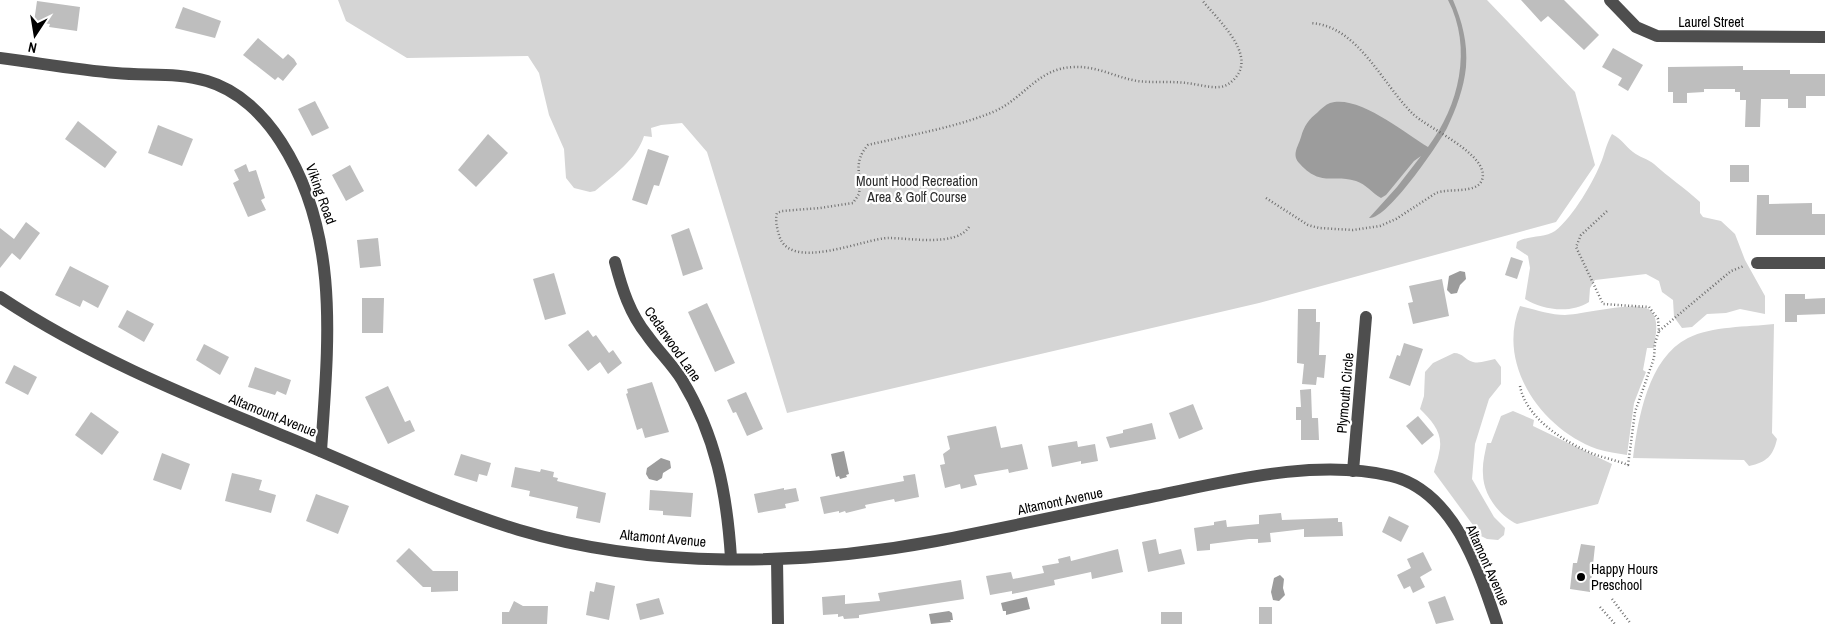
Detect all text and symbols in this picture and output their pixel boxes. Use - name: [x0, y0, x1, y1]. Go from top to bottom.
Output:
- north arrow: [10, 10, 60, 60]
- street label: Laurel Street: [1678, 13, 1744, 31]
- text: N: [26, 38, 38, 57]
- street label: Viking Road: [302, 161, 340, 227]
- park label: Mount Hood Recreation Area & Golf Course: [856, 172, 978, 206]
- street label: Cedarwood Lane: [641, 303, 705, 385]
- street label: Plymouth Circle: [1333, 352, 1357, 434]
- street label: Altamount Avenue: [226, 389, 319, 441]
- street label: Altamont Avenue: [1015, 483, 1104, 519]
- street label: Altamont Avenue: [1462, 521, 1514, 608]
- street label: Altamont Avenue: [618, 525, 707, 551]
- place label: Happy Hours Preschool: [1591, 560, 1658, 594]
- marker: Happy Hours Preschool: [1575, 571, 1587, 583]

